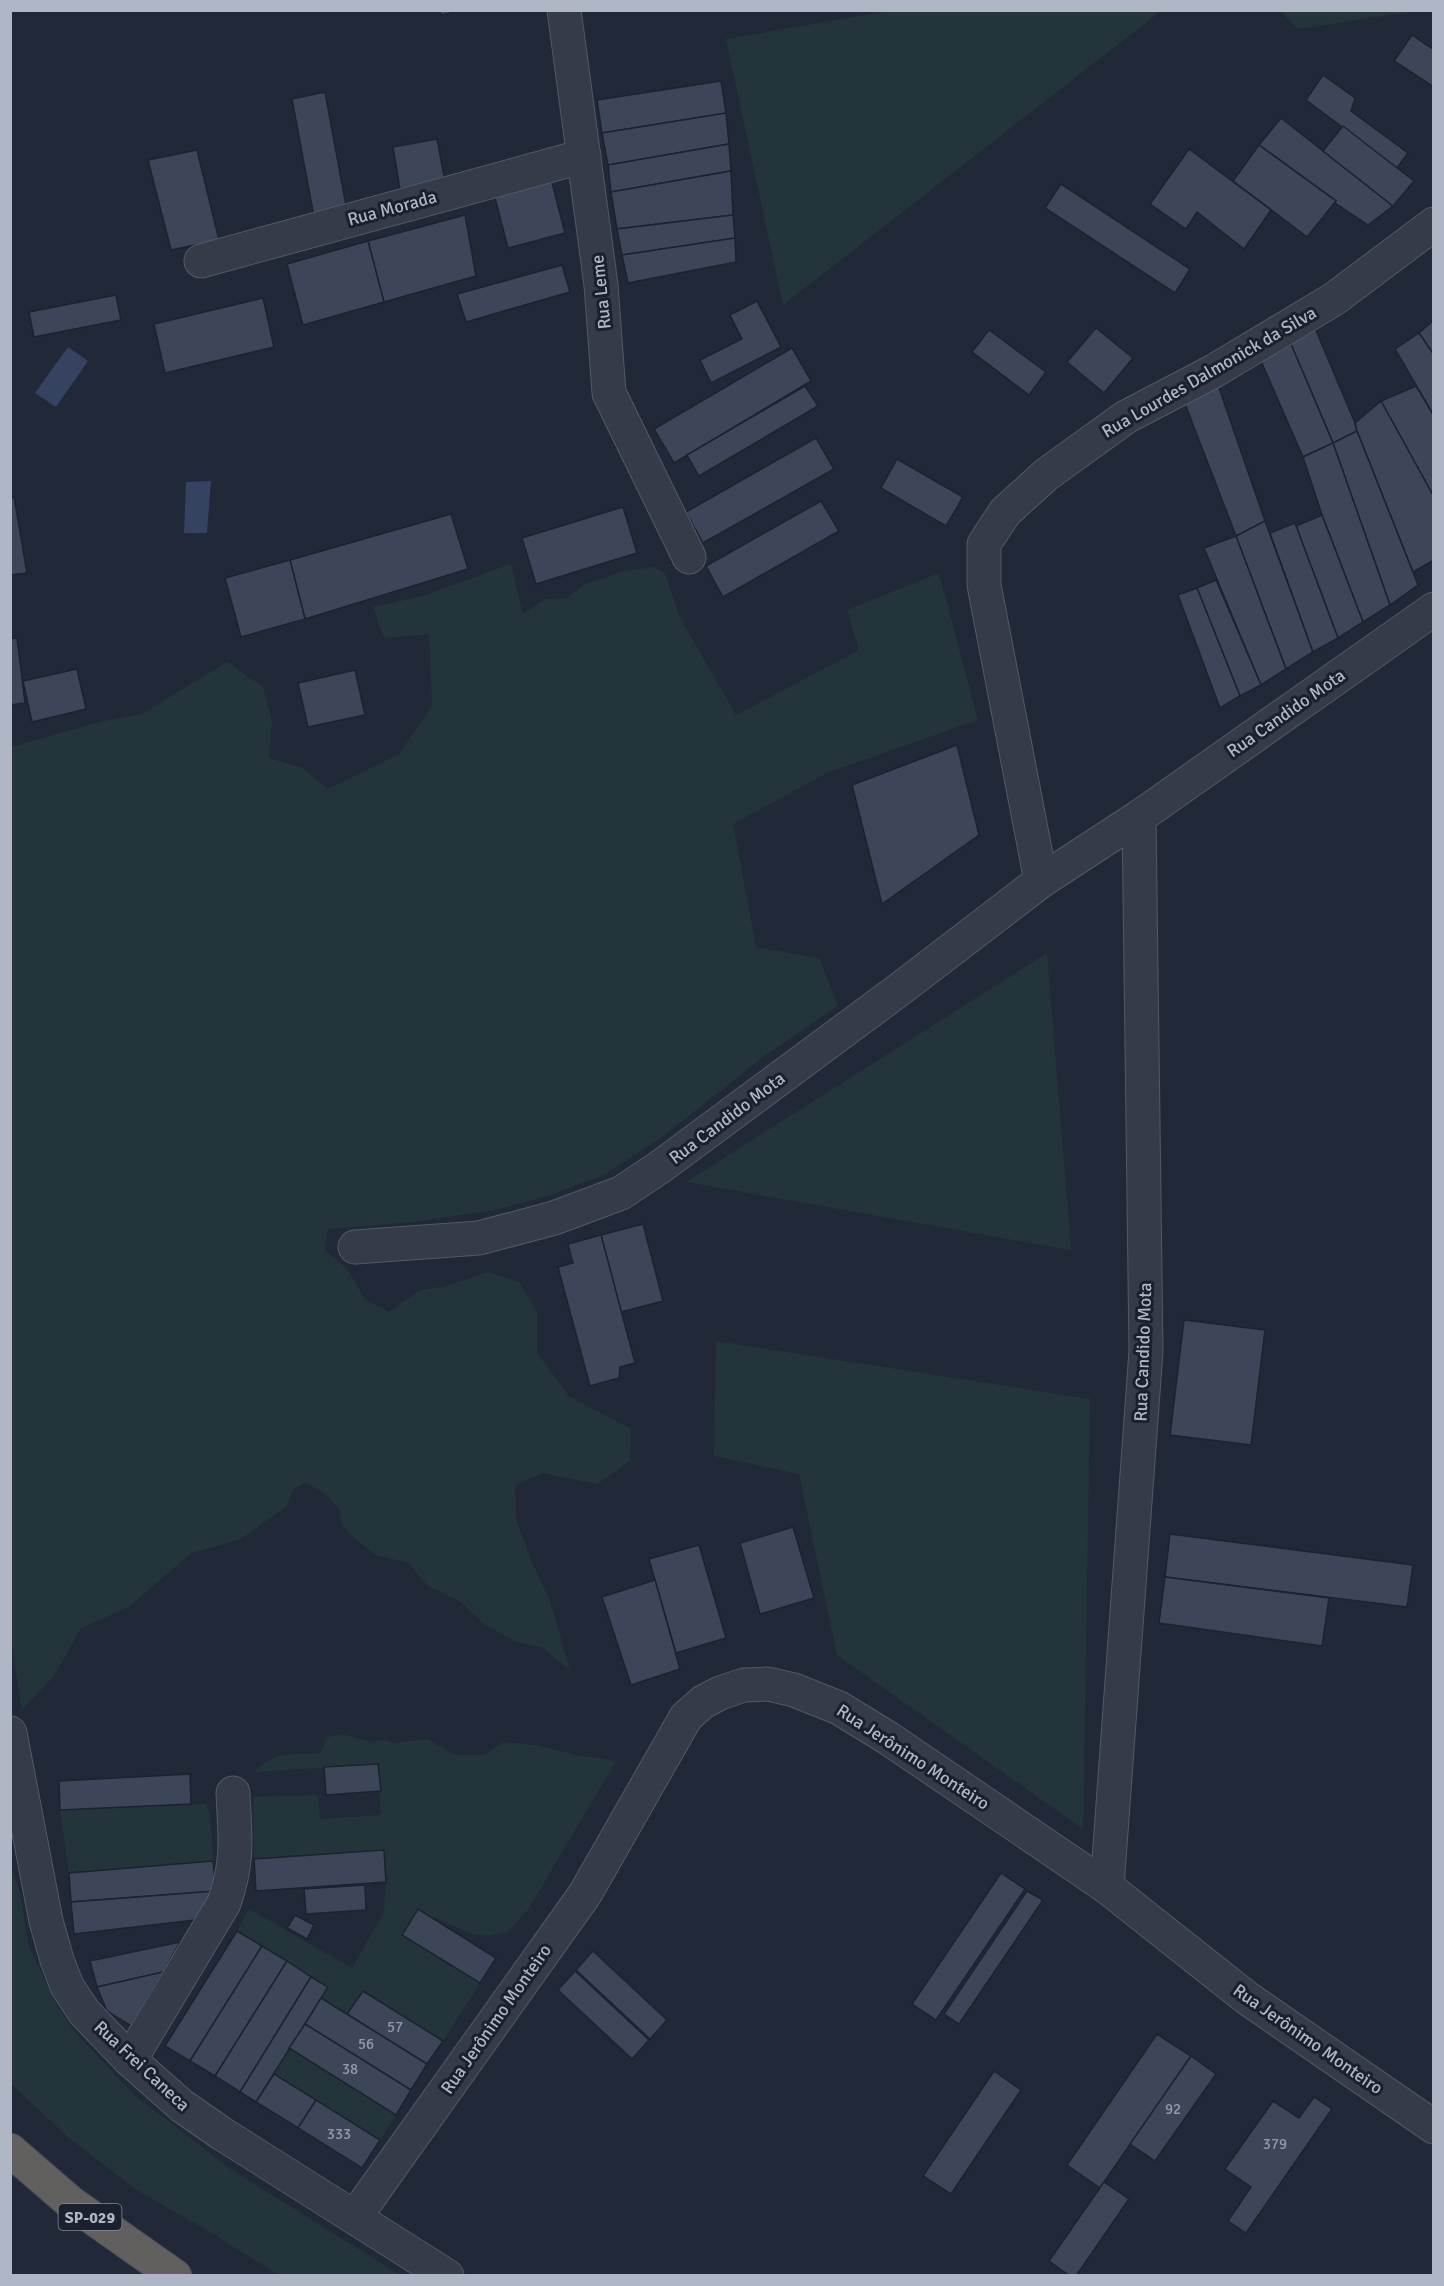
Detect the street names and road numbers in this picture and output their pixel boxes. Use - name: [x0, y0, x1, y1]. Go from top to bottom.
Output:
- street label: Rua Morada: [345, 186, 439, 230]
- street label: Rua Leme: [586, 254, 616, 330]
- street label: Rua Lourdes Dalmonick da Silva: [1098, 301, 1320, 443]
- street label: Rua Candido Mota: [1223, 664, 1349, 762]
- street label: Rua Candido Mota: [665, 1067, 789, 1169]
- street label: Rua Candido Mota: [1130, 1282, 1156, 1422]
- street label: Rua Jerônimo Monteiro: [832, 1699, 994, 1815]
- street label: Rua Jerônimo Monteiro: [436, 1940, 556, 2098]
- street label: Rua Jerônimo Monteiro: [1229, 1979, 1387, 2099]
- street label: Rua Frei Caneca: [90, 2016, 194, 2116]
- road number: SP-029: [58, 2204, 122, 2230]

